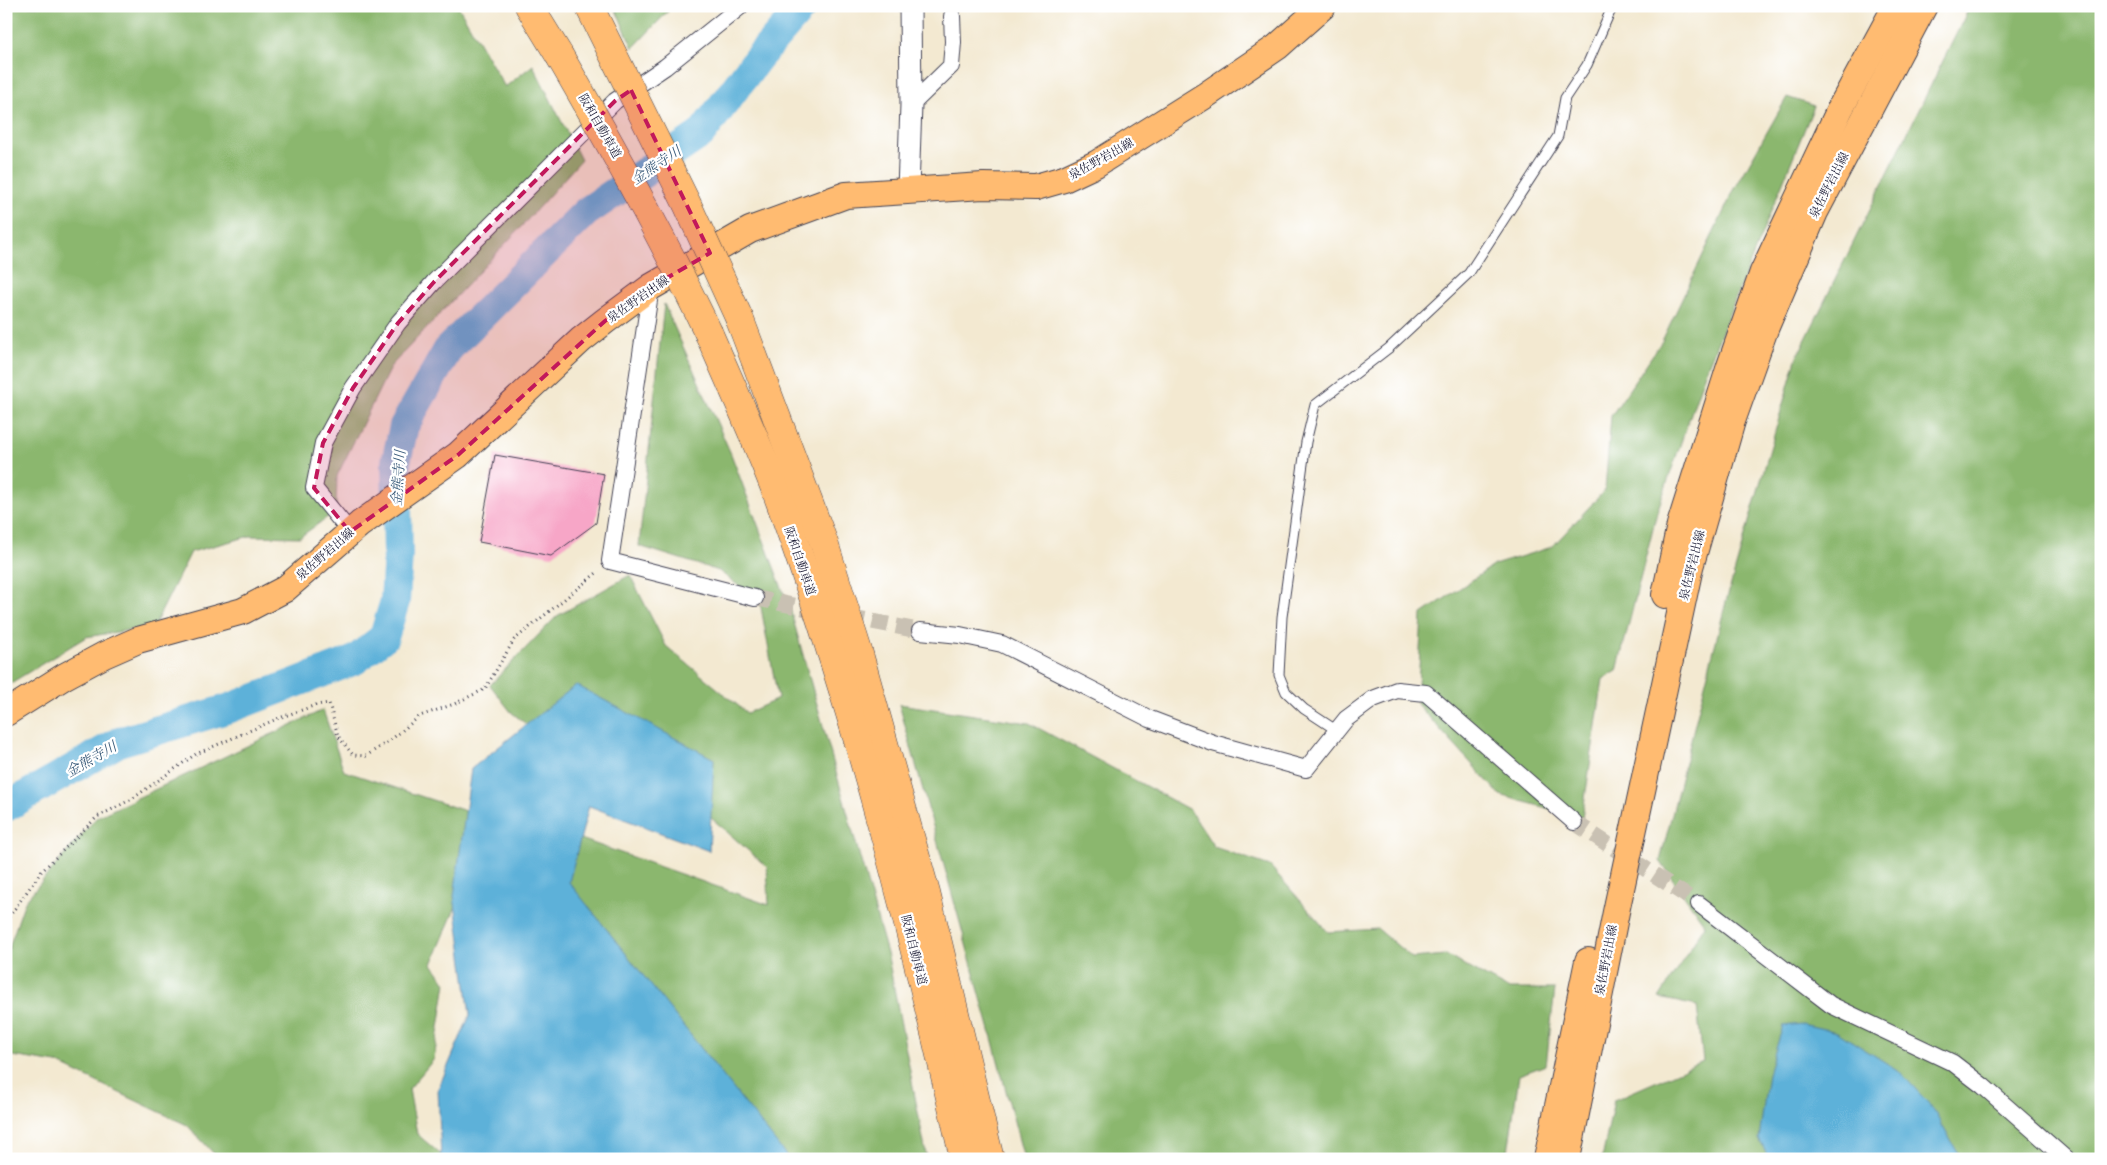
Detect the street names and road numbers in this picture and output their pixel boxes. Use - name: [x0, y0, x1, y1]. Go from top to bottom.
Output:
- street label: 阪和自動車道: [576, 91, 625, 161]
- street label: 泉佐野岩出線: [1066, 135, 1136, 183]
- street label: 泉佐野岩出線: [1806, 149, 1852, 220]
- street label: 泉佐野岩出線: [604, 272, 672, 325]
- street label: 泉佐野岩出線: [293, 524, 357, 583]
- street label: 阪和自動車道: [782, 524, 819, 597]
- street label: 泉佐野岩出線: [1676, 528, 1708, 602]
- street label: 阪和自動車道: [898, 913, 930, 987]
- street label: 泉佐野岩出線: [1591, 923, 1620, 997]

